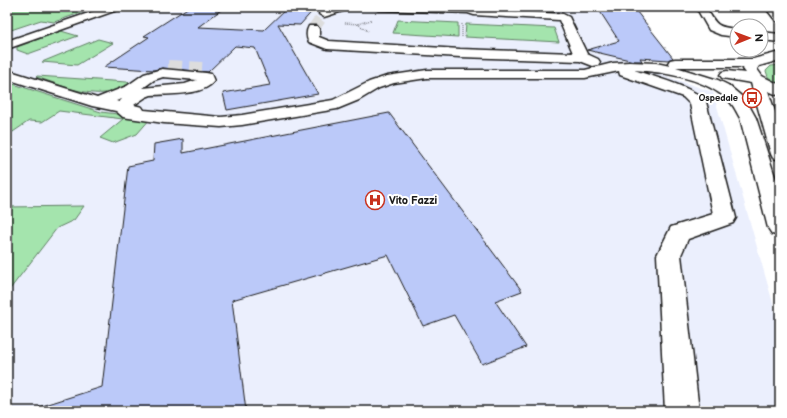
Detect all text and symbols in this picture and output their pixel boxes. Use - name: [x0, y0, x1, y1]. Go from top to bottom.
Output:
- north arrow: [729, 18, 769, 58]
- text: N: [752, 34, 765, 42]
- bus stop icon: Ospedale: [741, 87, 763, 109]
- place label: Ospedale: [699, 93, 738, 104]
- hospital icon: Vito Fazzi: [364, 189, 386, 211]
- place label: Vito Fazzi: [389, 194, 438, 207]

